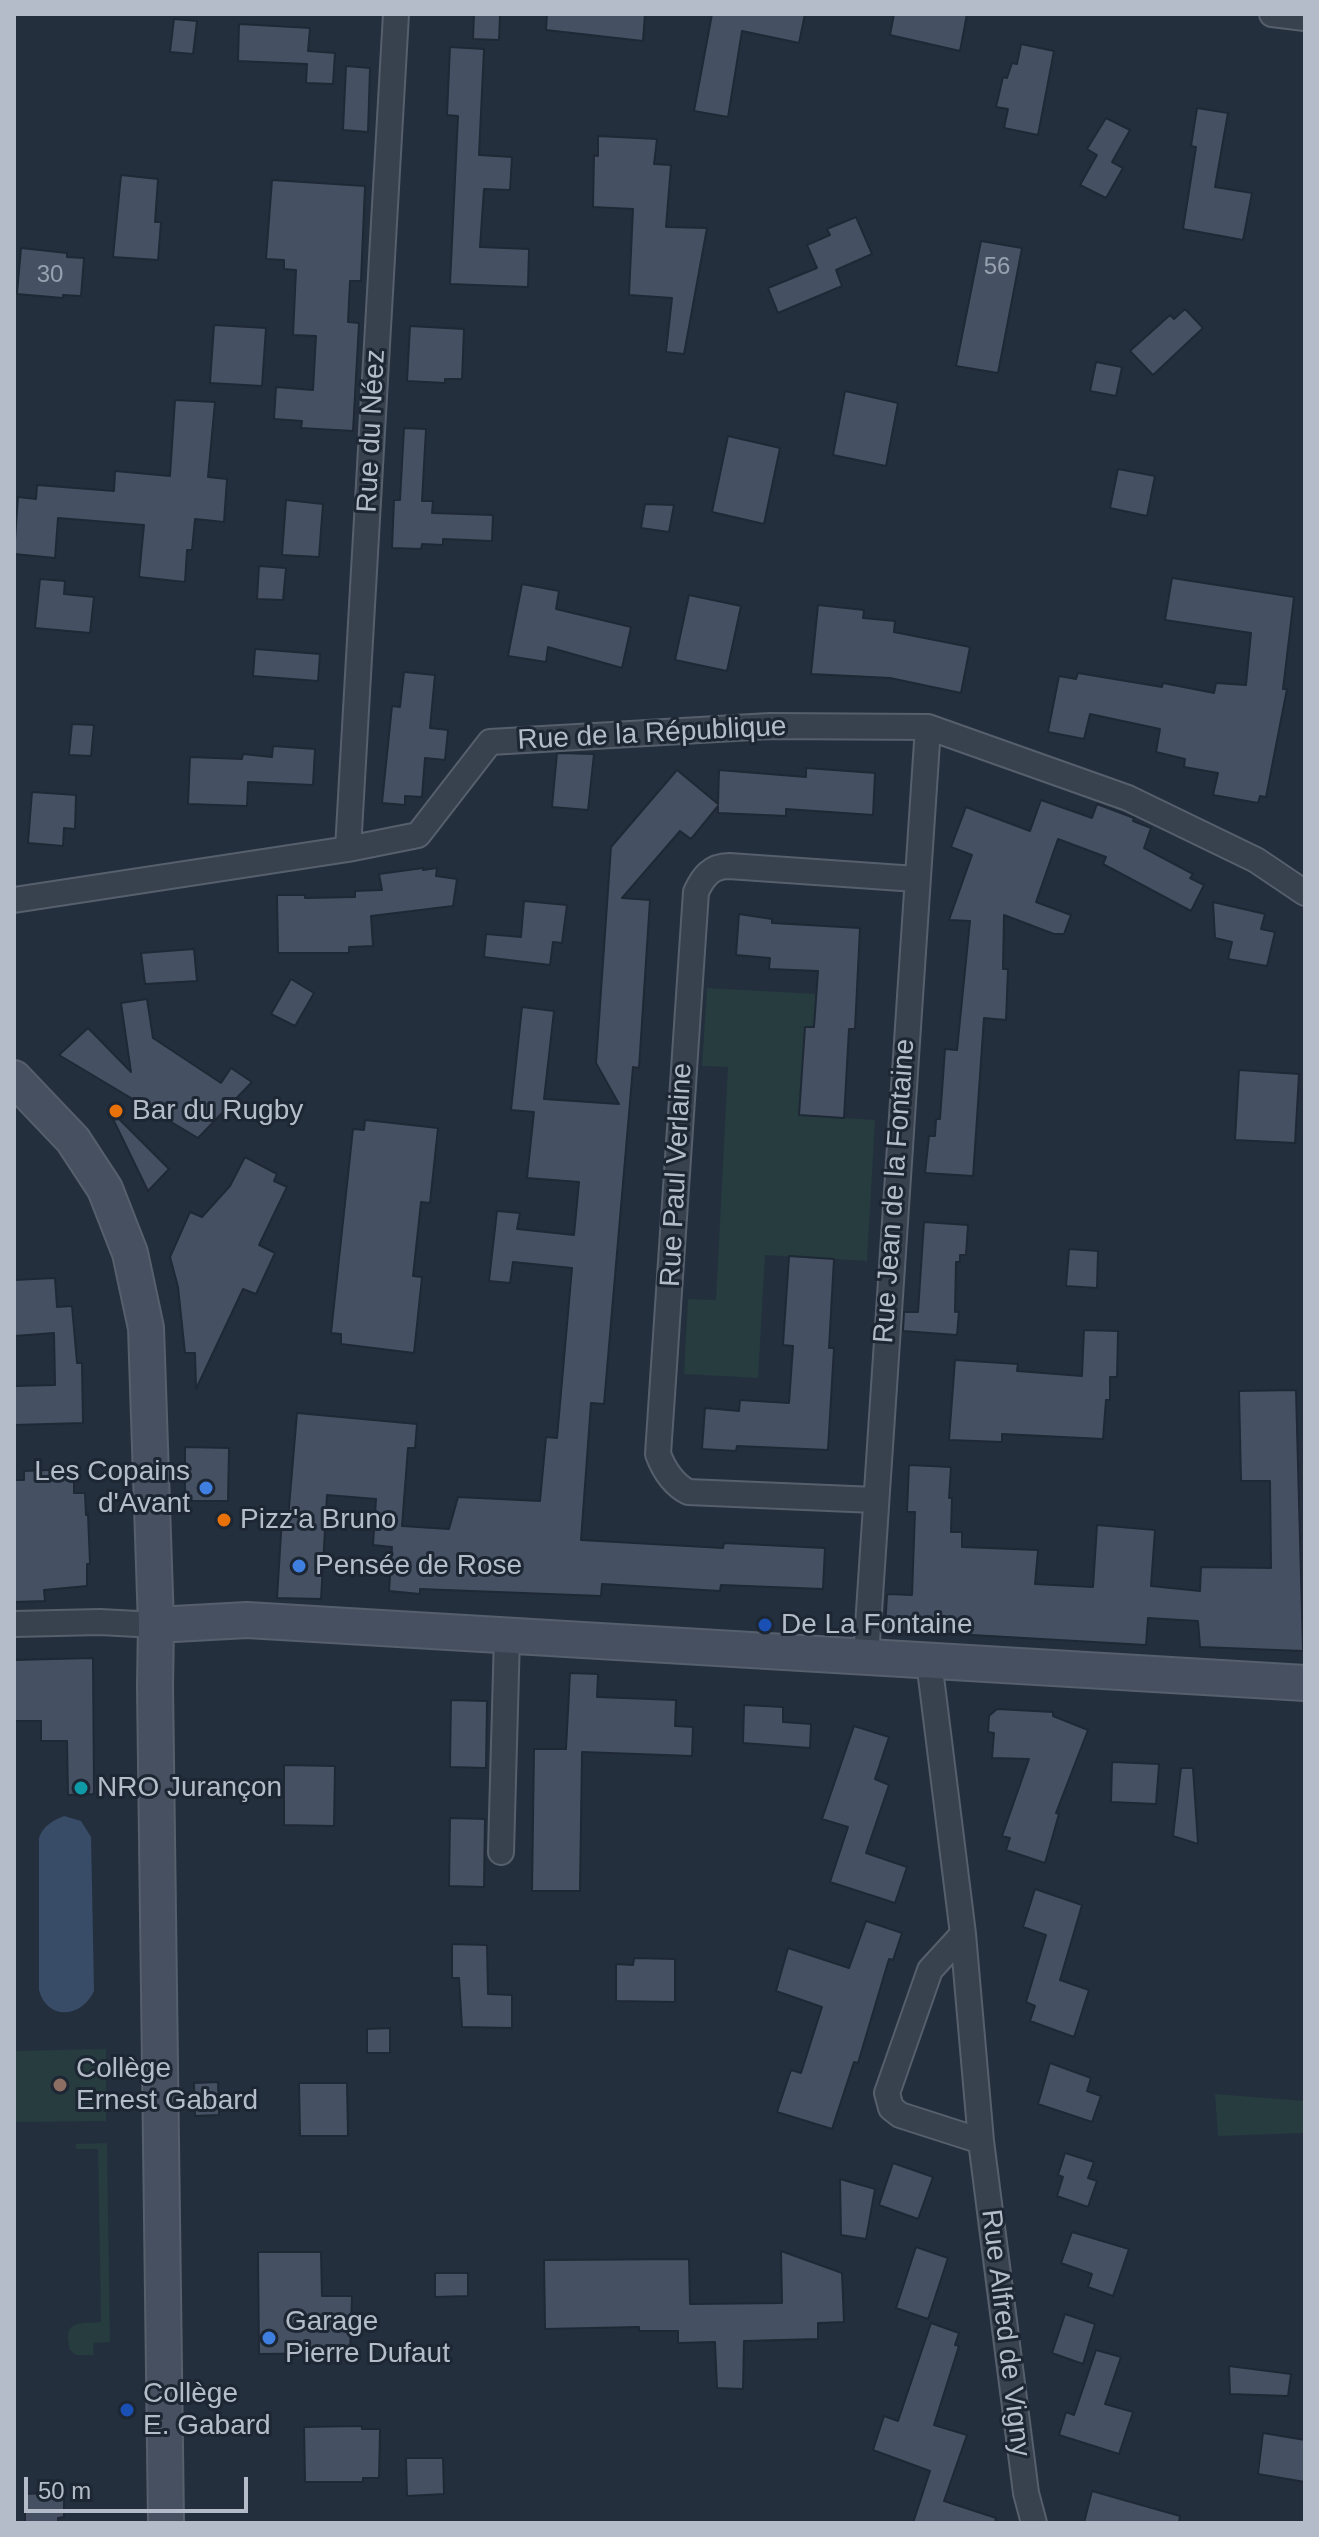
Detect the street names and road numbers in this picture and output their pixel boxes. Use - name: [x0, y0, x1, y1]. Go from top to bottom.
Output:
- street label: Rue du Néez: [351, 349, 393, 513]
- street label: Rue de la République: [517, 710, 787, 758]
- street label: Rue Jean de la Fontaine: [868, 1038, 922, 1344]
- street label: Rue Paul Verlaine: [654, 1062, 700, 1288]
- street label: Rue Alfred de Vigny: [973, 2208, 1037, 2458]

